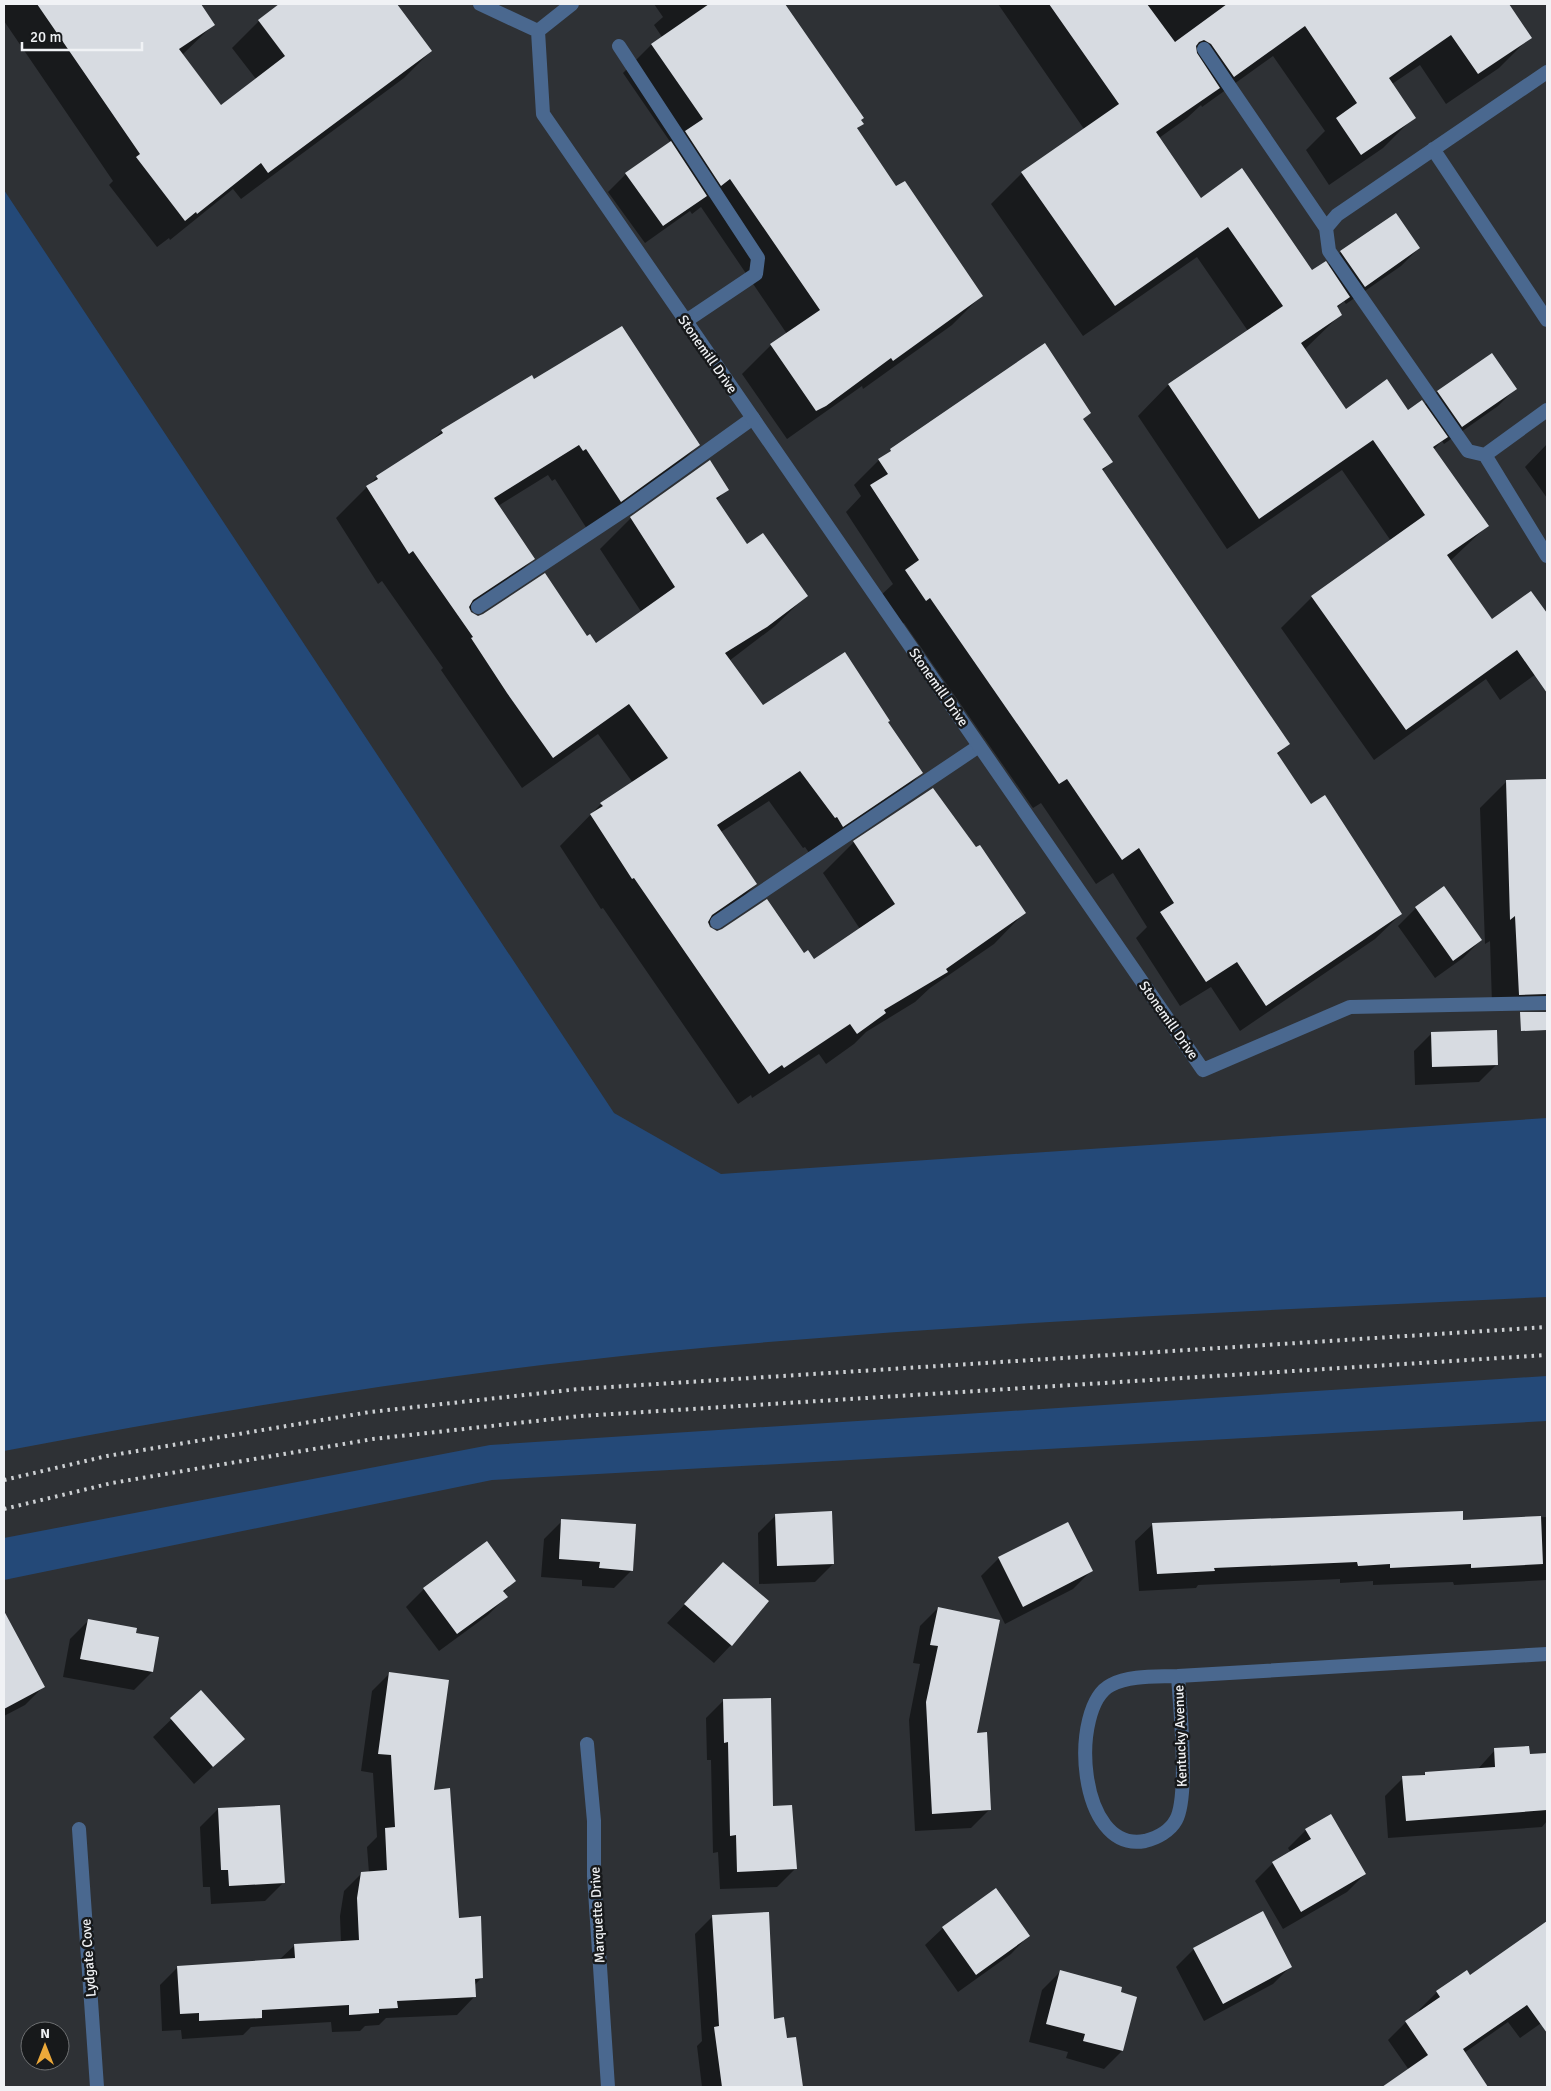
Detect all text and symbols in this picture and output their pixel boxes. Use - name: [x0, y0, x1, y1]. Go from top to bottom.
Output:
- scale bar: [22, 20, 142, 52]
- text: 20 m: [30, 28, 61, 46]
- street label: Stonemill Drive: [674, 312, 741, 397]
- street label: Stonemill Drive: [905, 645, 972, 730]
- street label: Stonemill Drive: [1135, 978, 1202, 1063]
- street label: Kentucky Avenue: [1170, 1685, 1191, 1787]
- street label: Marquette Drive: [586, 1866, 609, 1964]
- street label: Lydgate Cove: [77, 1918, 100, 1998]
- north arrow: [20, 2021, 70, 2071]
- text: N: [40, 2025, 50, 2042]

